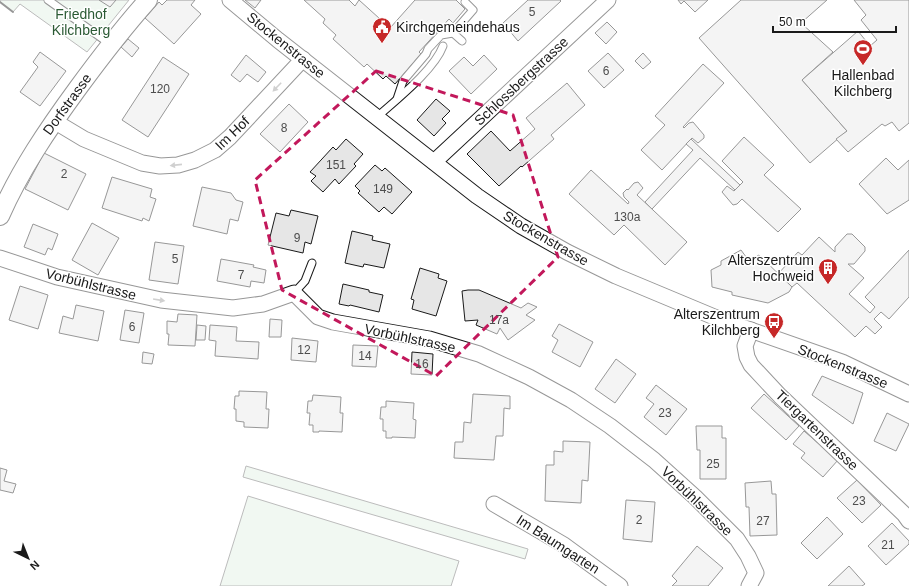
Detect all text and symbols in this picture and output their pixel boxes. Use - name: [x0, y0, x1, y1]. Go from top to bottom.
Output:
- house number: 5: [529, 5, 536, 19]
- park label: Friedhof Kilchberg: [52, 6, 110, 38]
- scale bar: [773, 8, 896, 34]
- street label: Stockenstrasse: [244, 9, 328, 81]
- text: 50 m: [779, 15, 806, 29]
- public building icon: Kirchgemeindehaus: [371, 16, 393, 44]
- place label: Kirchgemeindehaus: [396, 19, 520, 35]
- street label: Schlossbergstrasse: [471, 33, 571, 129]
- sports icon: Hallenbad Kilchberg: [852, 38, 874, 66]
- house number: 6: [603, 64, 610, 78]
- place label: Hallenbad Kilchberg: [831, 67, 895, 99]
- street label: Dorfstrasse: [39, 70, 95, 138]
- house number: 120: [150, 82, 170, 96]
- one-way arrow: [272, 82, 281, 92]
- street label: Im Hof: [212, 113, 252, 153]
- house number: 8: [281, 121, 288, 135]
- house number: 151: [326, 158, 346, 172]
- one-way arrow: [170, 161, 182, 168]
- house number: 2: [61, 167, 68, 181]
- house number: 149: [373, 182, 393, 196]
- street label: Stockenstrasse: [501, 207, 592, 269]
- house number: 130a: [614, 210, 641, 224]
- house number: 9: [294, 231, 301, 245]
- house number: 5: [172, 252, 179, 266]
- place label: Alterszentrum Hochweid: [728, 252, 814, 284]
- building icon: Alterszentrum Hochweid: [817, 257, 839, 285]
- street label: Vorbühlstrasse: [44, 265, 138, 303]
- house number: 7: [238, 268, 245, 282]
- one-way arrow: [153, 297, 166, 303]
- place label: Alterszentrum Kilchberg: [674, 306, 760, 338]
- bus stop icon: Alterszentrum Kilchberg: [763, 311, 785, 339]
- house number: 17a: [489, 313, 509, 327]
- house number: 6: [129, 320, 136, 334]
- street label: Vorbühlstrasse: [363, 321, 457, 355]
- street label: Stockenstrasse: [796, 341, 891, 391]
- house number: 12: [297, 343, 311, 357]
- house number: 14: [358, 349, 372, 363]
- house number: 16: [415, 357, 429, 371]
- street label: Tiergartenstrasse: [772, 387, 862, 474]
- house number: 23: [658, 406, 672, 420]
- house number: 25: [706, 457, 720, 471]
- street label: Vorbühlstrasse: [658, 463, 736, 539]
- house number: 23: [852, 494, 866, 508]
- street label: Im Baumgarten: [514, 511, 602, 577]
- house number: 2: [636, 513, 643, 527]
- house number: 27: [756, 514, 770, 528]
- north arrow: [8, 538, 48, 578]
- house number: 21: [881, 538, 895, 552]
- text: N: [28, 558, 42, 572]

